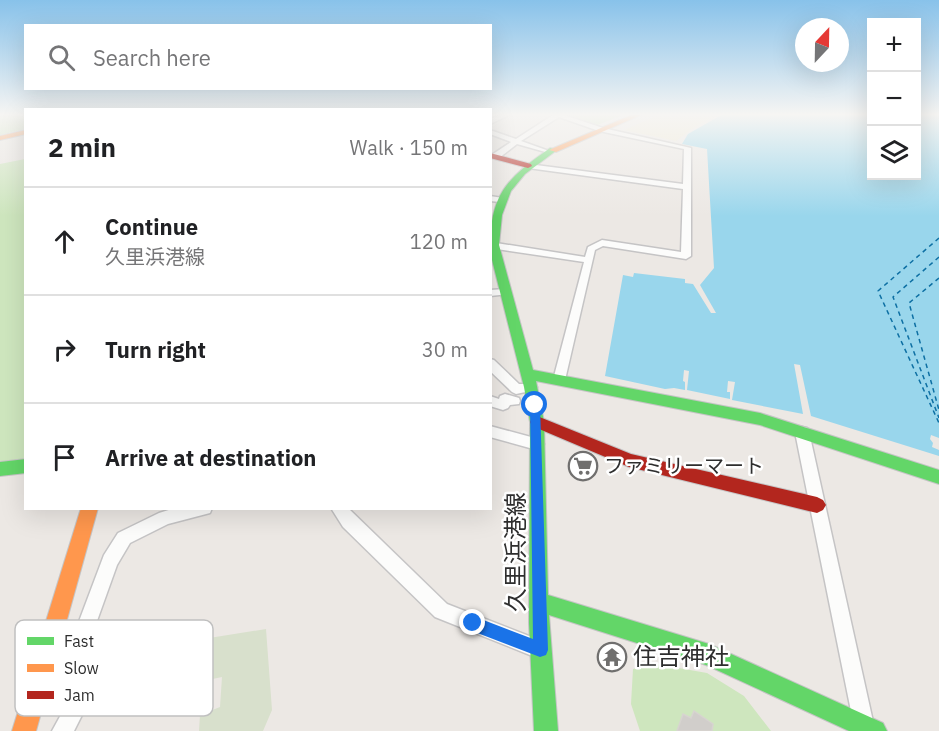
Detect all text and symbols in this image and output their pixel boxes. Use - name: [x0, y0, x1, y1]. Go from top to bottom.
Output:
- north arrow: [795, 18, 849, 72]
- map controls: [867, 18, 921, 180]
- button: +: [867, 18, 921, 72]
- search box: [24, 24, 492, 90]
- icon: search: [45, 41, 78, 74]
- text: Search here: [93, 43, 211, 72]
- button: −: [867, 72, 921, 126]
- button: layers: [867, 126, 921, 180]
- text: 2 min: [48, 130, 116, 164]
- text: Walk · 150 m: [350, 134, 468, 161]
- text: Continue: [105, 212, 198, 241]
- icon: ahead: [48, 225, 81, 258]
- text: 120 m: [410, 228, 468, 255]
- text: 久里浜港線: [105, 243, 205, 270]
- icon: right: [48, 333, 81, 366]
- text: Turn right: [105, 335, 206, 364]
- text: 30 m: [422, 336, 468, 363]
- route start: [521, 391, 547, 417]
- icon: arrive: [48, 441, 81, 474]
- text: Arrive at destination: [105, 443, 316, 472]
- supermarket icon: ファミリーマート: [567, 450, 599, 482]
- place label: ファミリーマート: [604, 452, 764, 479]
- street label: 久里浜港線: [499, 492, 531, 612]
- route end: [459, 609, 485, 635]
- legend: [15, 620, 213, 716]
- text: Fast: [64, 631, 94, 651]
- place label: 住吉神社: [633, 640, 729, 672]
- temple icon: 住吉神社: [596, 641, 628, 673]
- text: Slow: [64, 658, 99, 678]
- text: Jam: [64, 685, 95, 705]

